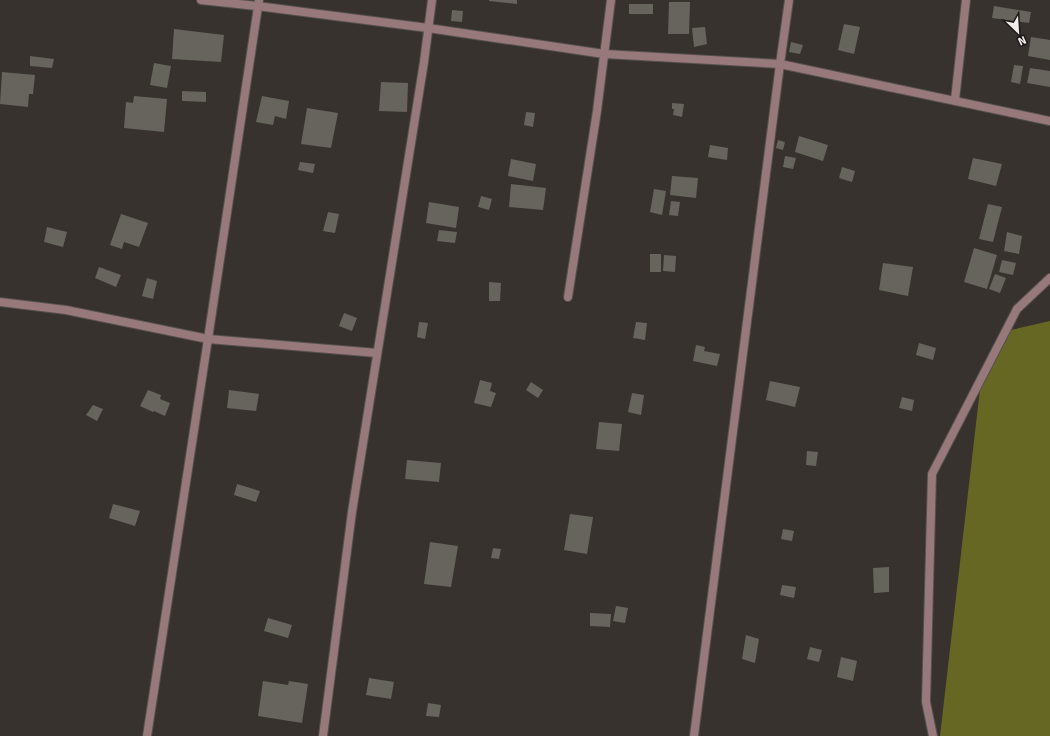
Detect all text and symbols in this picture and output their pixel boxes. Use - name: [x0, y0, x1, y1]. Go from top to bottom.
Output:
- north arrow: [998, 12, 1038, 52]
- text: N: [1016, 33, 1028, 48]

